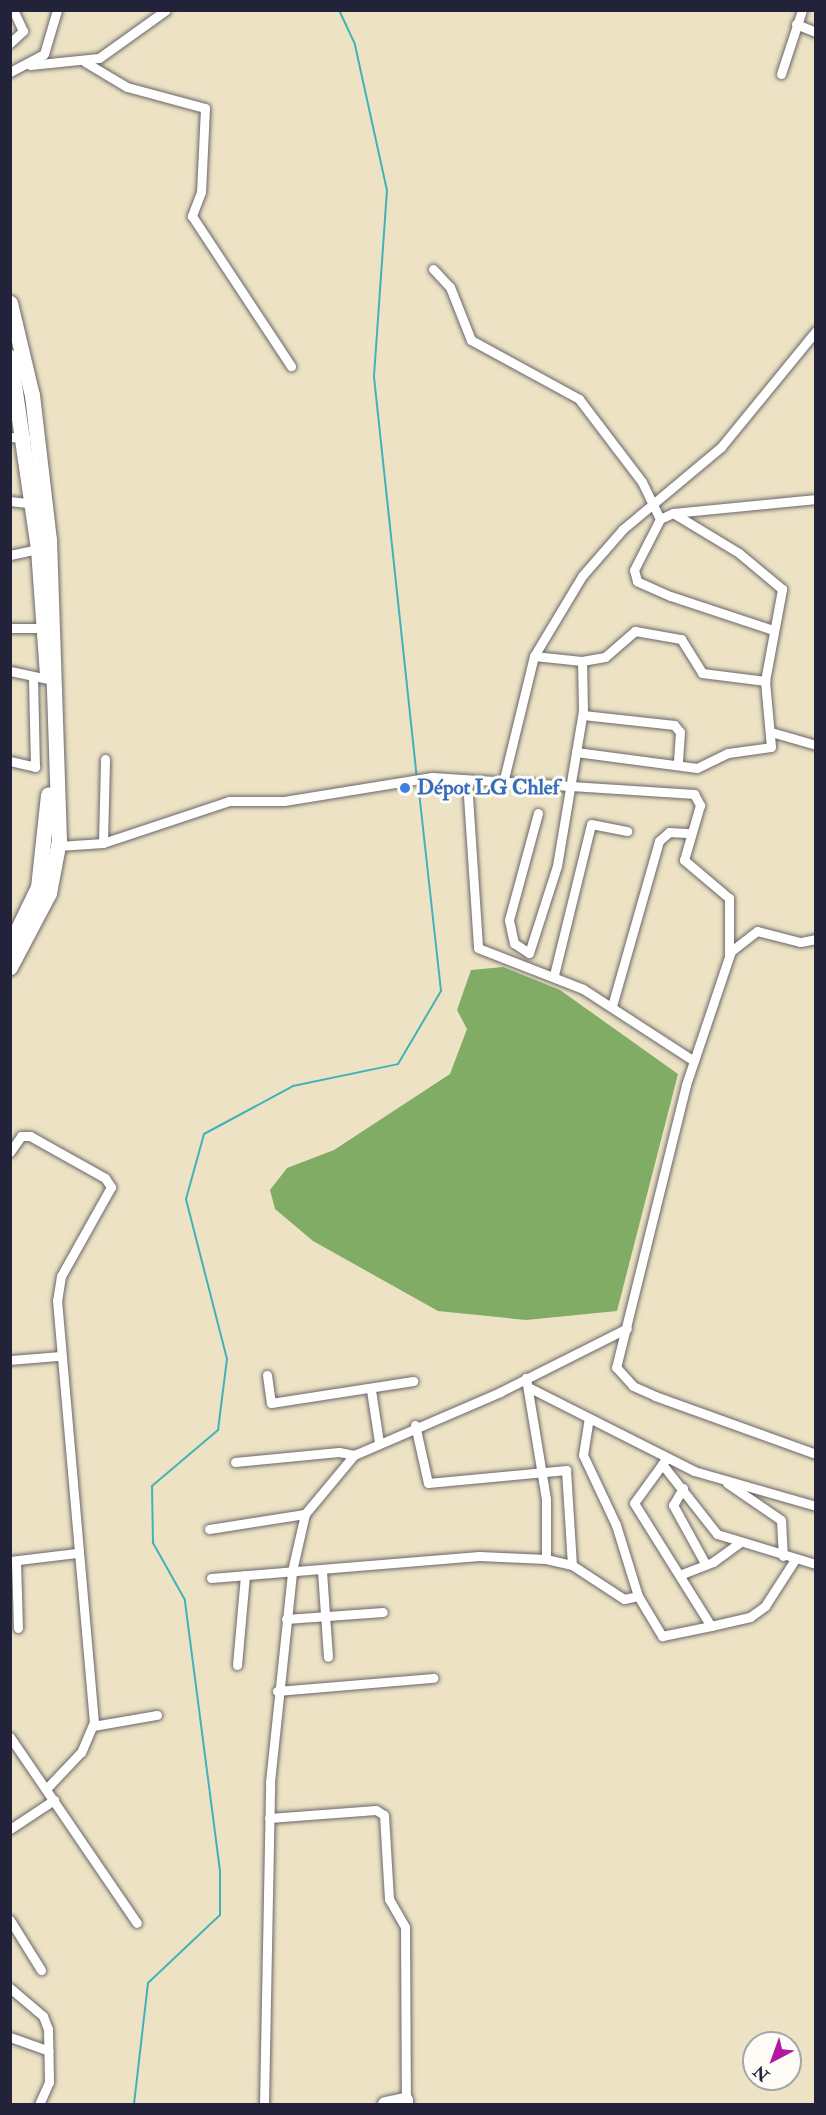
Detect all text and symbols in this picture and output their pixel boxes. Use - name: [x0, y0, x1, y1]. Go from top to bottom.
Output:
- place label: Dépot LG Chlef: [417, 775, 559, 801]
- marker: Dépot LG Chlef: [398, 781, 412, 795]
- north arrow: [742, 2031, 802, 2091]
- text: N: [750, 2061, 773, 2085]

